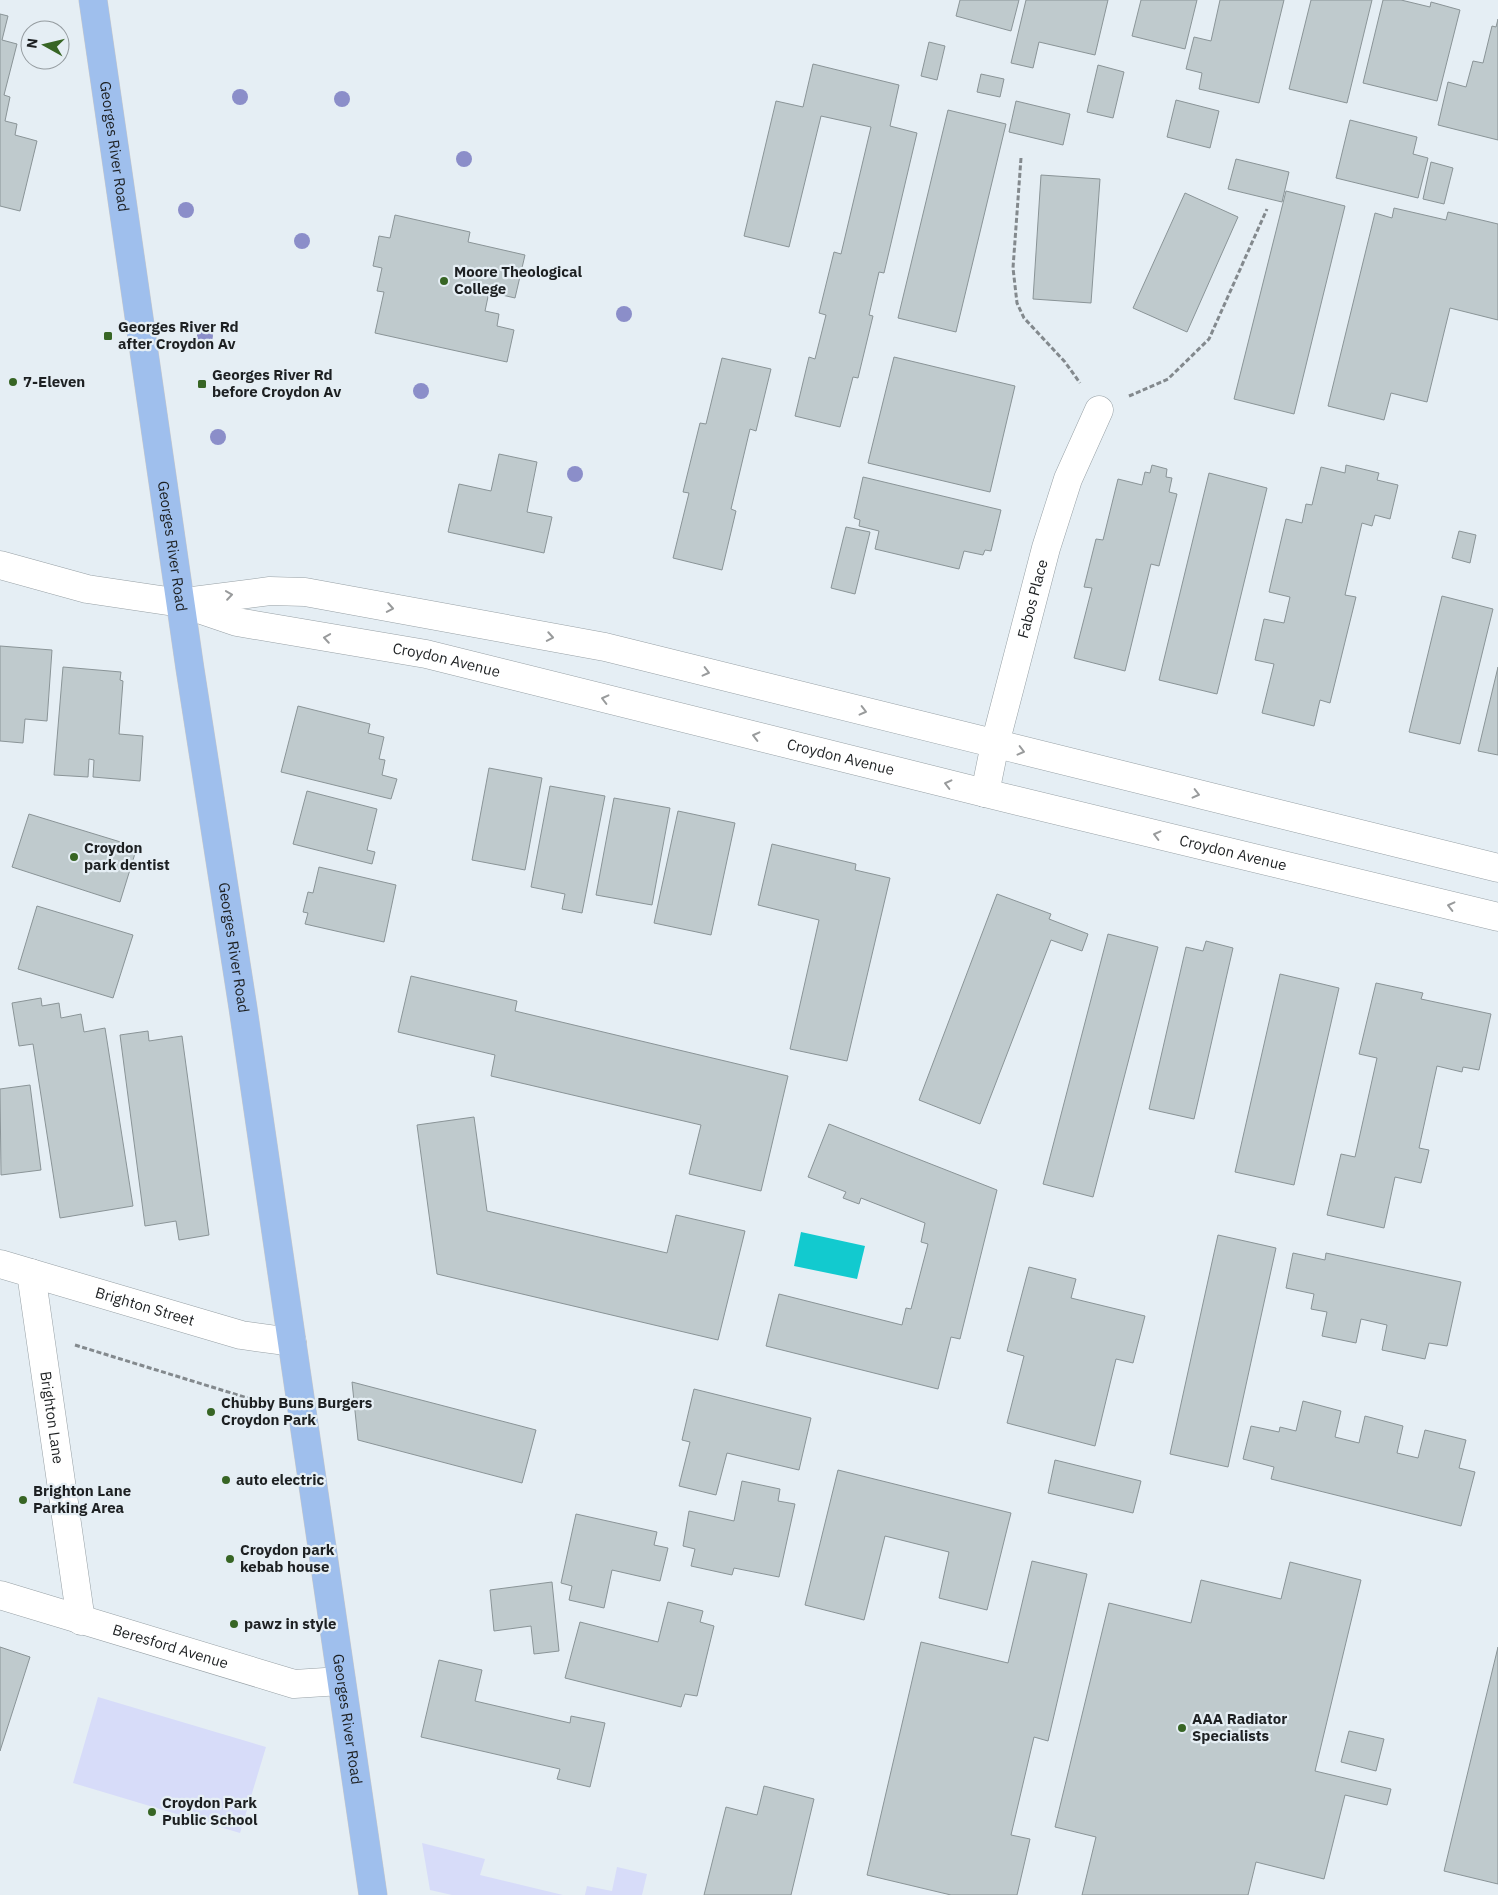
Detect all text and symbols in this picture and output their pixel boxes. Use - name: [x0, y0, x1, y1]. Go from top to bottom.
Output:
- north arrow: [20, 20, 70, 70]
- text: N: [23, 37, 42, 49]
- street label: Georges River Road: [96, 80, 134, 213]
- place label: Moore Theological College: [454, 262, 583, 298]
- marker: Moore Theological College: [438, 275, 450, 287]
- place label: Georges River Rd after Croydon Av: [118, 317, 239, 353]
- marker: Georges River Rd after Croydon Av: [102, 330, 114, 342]
- place label: Georges River Rd before Croydon Av: [212, 365, 341, 401]
- place label: 7-Eleven: [23, 372, 85, 391]
- marker: 7-Eleven: [7, 376, 19, 388]
- marker: Georges River Rd before Croydon Av: [196, 378, 208, 390]
- street label: Georges River Road: [154, 480, 192, 613]
- street label: Fabos Place: [1013, 557, 1052, 640]
- one-way arrow: [225, 591, 234, 601]
- one-way arrow: [386, 602, 394, 612]
- one-way arrow: [545, 632, 554, 642]
- one-way arrow: [323, 633, 331, 643]
- street label: Croydon Avenue: [391, 639, 502, 681]
- one-way arrow: [701, 666, 710, 677]
- one-way arrow: [601, 694, 610, 705]
- one-way arrow: [859, 706, 867, 716]
- one-way arrow: [752, 731, 761, 742]
- street label: Croydon Avenue: [785, 734, 896, 779]
- one-way arrow: [1016, 745, 1025, 756]
- one-way arrow: [943, 779, 952, 790]
- one-way arrow: [1191, 788, 1200, 799]
- one-way arrow: [1152, 830, 1161, 841]
- street label: Croydon Avenue: [1178, 830, 1289, 875]
- place label: Croydon park dentist: [84, 838, 170, 874]
- marker: Croydon park dentist: [68, 851, 80, 863]
- street label: Georges River Road: [214, 881, 254, 1014]
- one-way arrow: [1446, 901, 1455, 912]
- street label: Brighton Street: [93, 1283, 197, 1330]
- street label: Brighton Lane: [36, 1370, 68, 1465]
- place label: Chubby Buns Burgers Croydon Park: [221, 1393, 373, 1429]
- marker: Chubby Buns Burgers Croydon Park: [205, 1406, 217, 1418]
- place label: auto electric: [236, 1470, 324, 1489]
- marker: auto electric: [220, 1474, 232, 1486]
- place label: Brighton Lane Parking Area: [33, 1481, 131, 1517]
- marker: Brighton Lane Parking Area: [17, 1494, 29, 1506]
- place label: Croydon park kebab house: [240, 1540, 335, 1576]
- marker: Croydon park kebab house: [224, 1553, 236, 1565]
- place label: pawz in style: [244, 1614, 336, 1633]
- marker: pawz in style: [228, 1618, 240, 1630]
- street label: Beresford Avenue: [110, 1620, 231, 1673]
- street label: Georges River Road: [329, 1653, 367, 1786]
- place label: AAA Radiator Specialists: [1192, 1709, 1287, 1745]
- marker: AAA Radiator Specialists: [1176, 1722, 1188, 1734]
- place label: Croydon Park Public School: [162, 1793, 258, 1829]
- marker: Croydon Park Public School: [146, 1806, 158, 1818]

